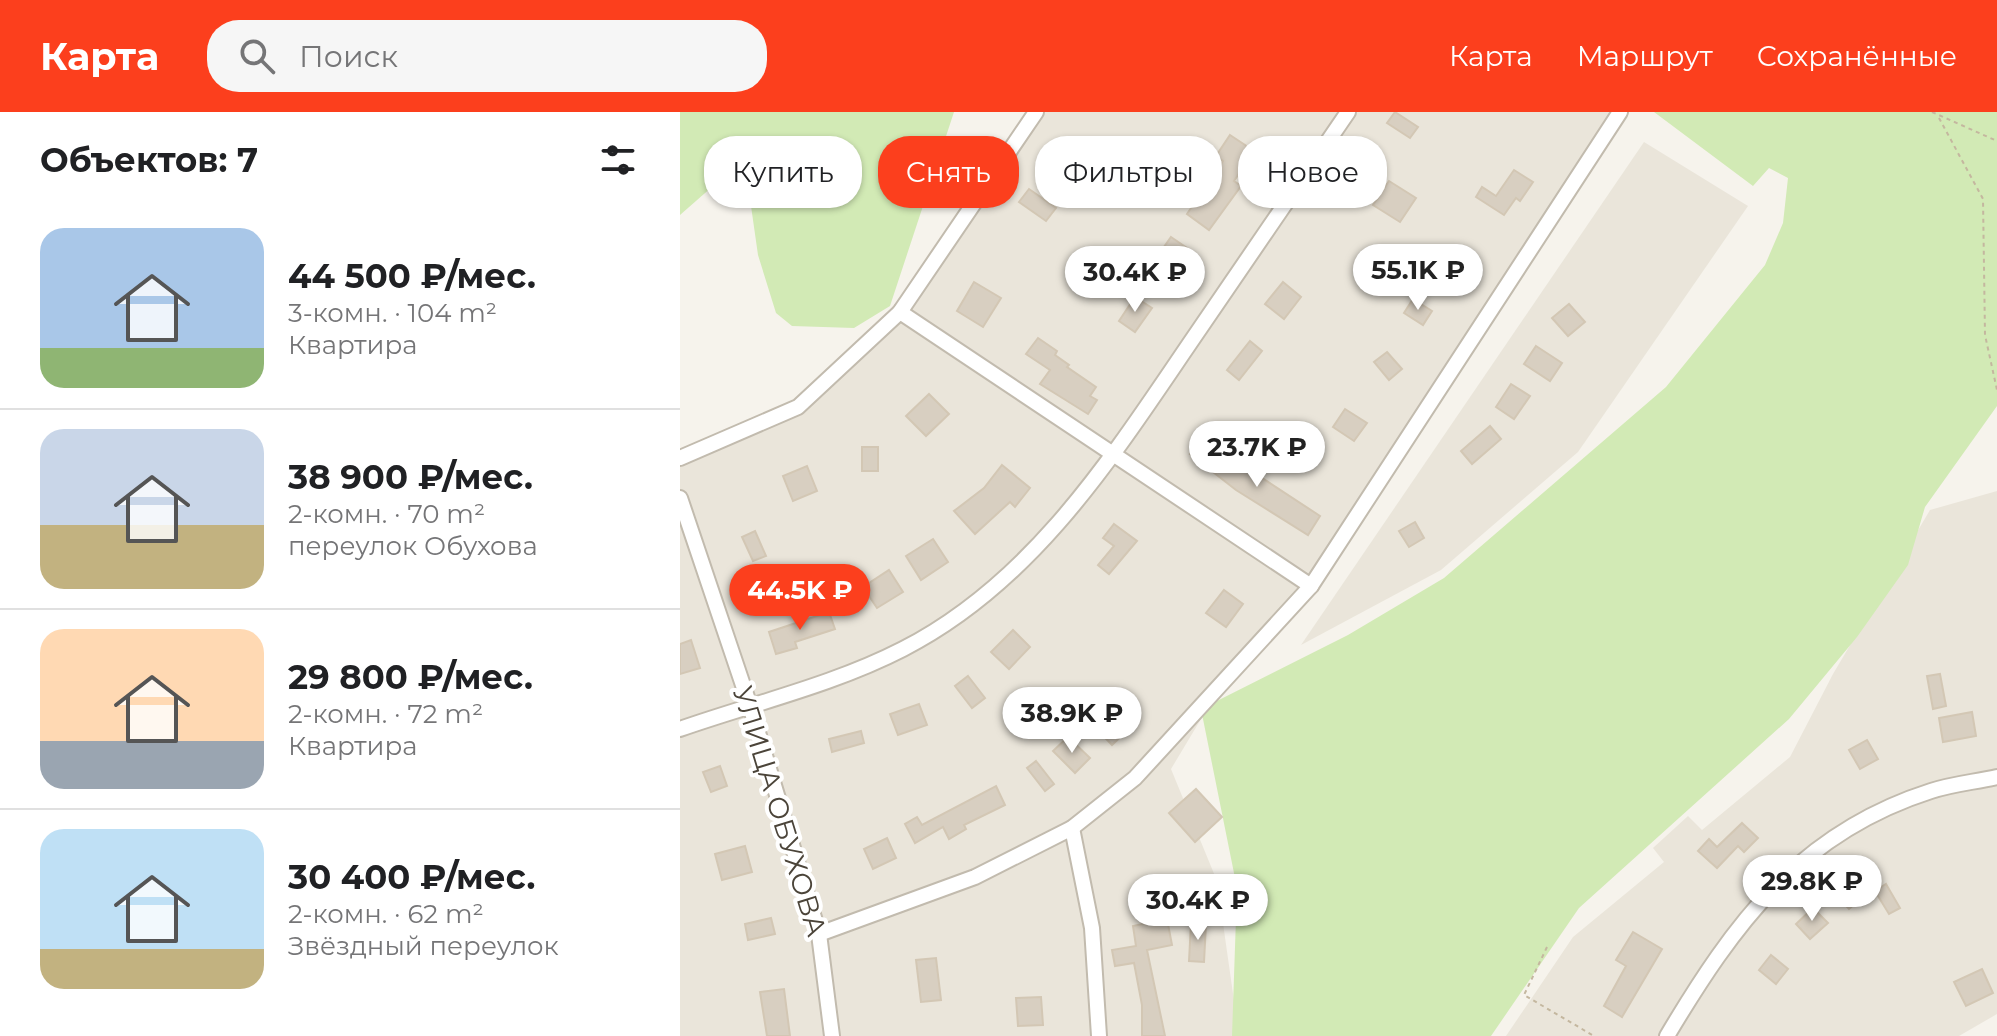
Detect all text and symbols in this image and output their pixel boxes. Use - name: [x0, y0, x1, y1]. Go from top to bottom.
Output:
- search box: [207, 20, 767, 92]
- text: Карта: [40, 33, 159, 80]
- icon: search: [235, 34, 279, 78]
- text: Поиск: [299, 38, 398, 75]
- text: Карта: [1449, 39, 1533, 73]
- text: Маршрут: [1577, 39, 1713, 73]
- text: Сохранённые: [1757, 39, 1957, 73]
- chip: Купить: [704, 136, 862, 208]
- chip: Снять: [878, 136, 1019, 208]
- chip: Фильтры: [1035, 136, 1222, 208]
- chip: Новое: [1238, 136, 1387, 208]
- icon: filters: [596, 138, 640, 182]
- text: Объектов: 7: [40, 139, 258, 181]
- pin: 55.1K ₽: [1344, 244, 1492, 312]
- pin: 30.4K ₽: [1061, 246, 1209, 314]
- text: 55.1K ₽: [1371, 254, 1465, 286]
- text: 44 500 ₽/мес.: [288, 255, 536, 297]
- text: 30.4K ₽: [1083, 256, 1187, 288]
- icon: home: [104, 260, 200, 356]
- text: 3-комн. · 104 m²: [288, 297, 497, 329]
- text: Квартира: [288, 329, 417, 361]
- pin: 23.7K ₽: [1183, 421, 1331, 489]
- text: 23.7K ₽: [1207, 431, 1307, 463]
- text: 38 900 ₽/мес.: [288, 456, 533, 498]
- icon: home: [104, 461, 200, 557]
- text: 2-комн. · 70 m²: [288, 498, 485, 530]
- text: переулок Обухова: [288, 530, 538, 562]
- pin: 44.5K ₽: [726, 564, 874, 632]
- text: 44.5K ₽: [747, 574, 853, 606]
- text: 29 800 ₽/мес.: [288, 656, 533, 698]
- icon: home: [104, 661, 200, 757]
- street label: УЛИЦА ОБУХОВА: [726, 682, 834, 940]
- pin: 38.9K ₽: [998, 687, 1146, 755]
- text: 38.9K ₽: [1021, 697, 1123, 729]
- text: 2-комн. · 72 m²: [288, 698, 483, 730]
- text: Квартира: [288, 730, 417, 762]
- pin: 29.8K ₽: [1738, 855, 1886, 923]
- text: 30 400 ₽/мес.: [288, 856, 535, 898]
- icon: home: [104, 861, 200, 957]
- text: 29.8K ₽: [1761, 865, 1863, 897]
- pin: 30.4K ₽: [1124, 874, 1272, 942]
- text: 30.4K ₽: [1146, 884, 1250, 916]
- text: 2-комн. · 62 m²: [288, 898, 484, 930]
- text: Звёздный переулок: [288, 930, 559, 962]

